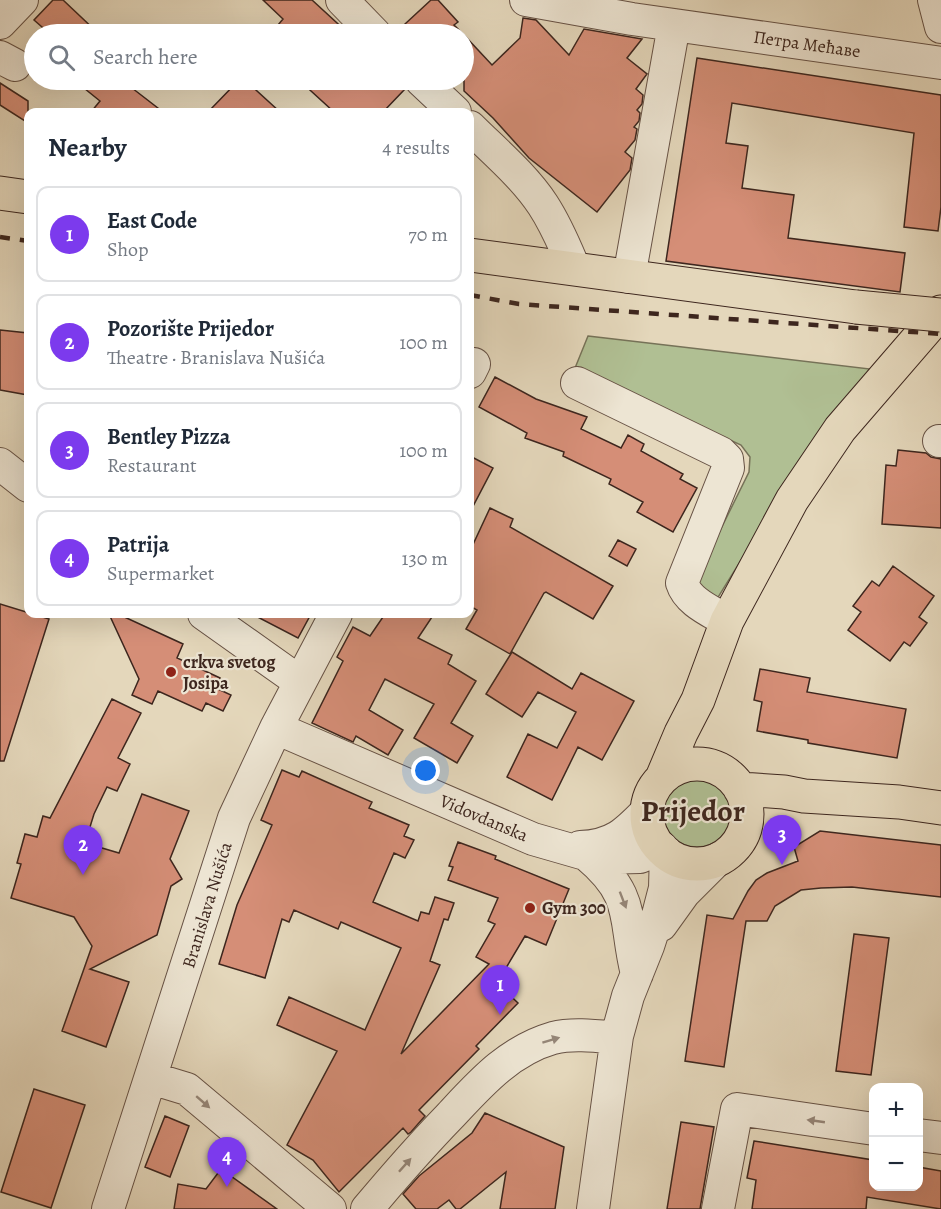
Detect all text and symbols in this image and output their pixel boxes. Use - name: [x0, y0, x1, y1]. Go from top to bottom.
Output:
- search box: [24, 24, 474, 90]
- street label: Петра Мећаве: [752, 25, 862, 63]
- icon: search: [45, 41, 78, 74]
- text: Search here: [93, 42, 198, 72]
- text: Nearby: [48, 130, 127, 165]
- text: 4 results: [382, 134, 450, 161]
- text: East Code: [107, 206, 197, 236]
- text: 1: [66, 221, 73, 248]
- text: 70 m: [408, 221, 448, 248]
- text: Shop: [107, 236, 149, 263]
- text: Pozorište Prijedor: [107, 314, 274, 344]
- text: 2: [65, 329, 74, 356]
- text: 100 m: [399, 329, 448, 356]
- text: Theatre · Branislava Nušića: [107, 344, 325, 371]
- text: Bentley Pizza: [107, 422, 230, 452]
- text: 3: [65, 437, 74, 464]
- text: 100 m: [399, 437, 448, 464]
- text: Restaurant: [107, 452, 197, 479]
- text: Patrija: [107, 530, 169, 560]
- text: 4: [65, 545, 74, 572]
- text: 130 m: [402, 545, 448, 572]
- text: Supermarket: [107, 560, 214, 587]
- place label: crkva svetog Josipa: [183, 650, 276, 695]
- marker: crkva svetog Josipa: [164, 665, 178, 679]
- your location: [411, 756, 440, 785]
- street label: Vidovdanska: [435, 788, 532, 848]
- district label: Prijedor: [641, 791, 745, 831]
- pin: 3: [762, 816, 802, 865]
- pin: 2: [64, 826, 103, 875]
- street label: Branislava Nušića: [176, 838, 238, 971]
- one-way arrow: [619, 891, 629, 909]
- place label: Gym 300: [542, 896, 606, 920]
- marker: Gym 300: [523, 901, 537, 915]
- pin: 1: [480, 966, 520, 1015]
- one-way arrow: [542, 1035, 560, 1044]
- map controls: [869, 1083, 923, 1191]
- button: +: [869, 1083, 923, 1137]
- one-way arrow: [195, 1095, 210, 1108]
- one-way arrow: [806, 1116, 825, 1125]
- button: −: [869, 1137, 923, 1191]
- pin: 4: [208, 1138, 246, 1187]
- one-way arrow: [398, 1158, 411, 1173]

